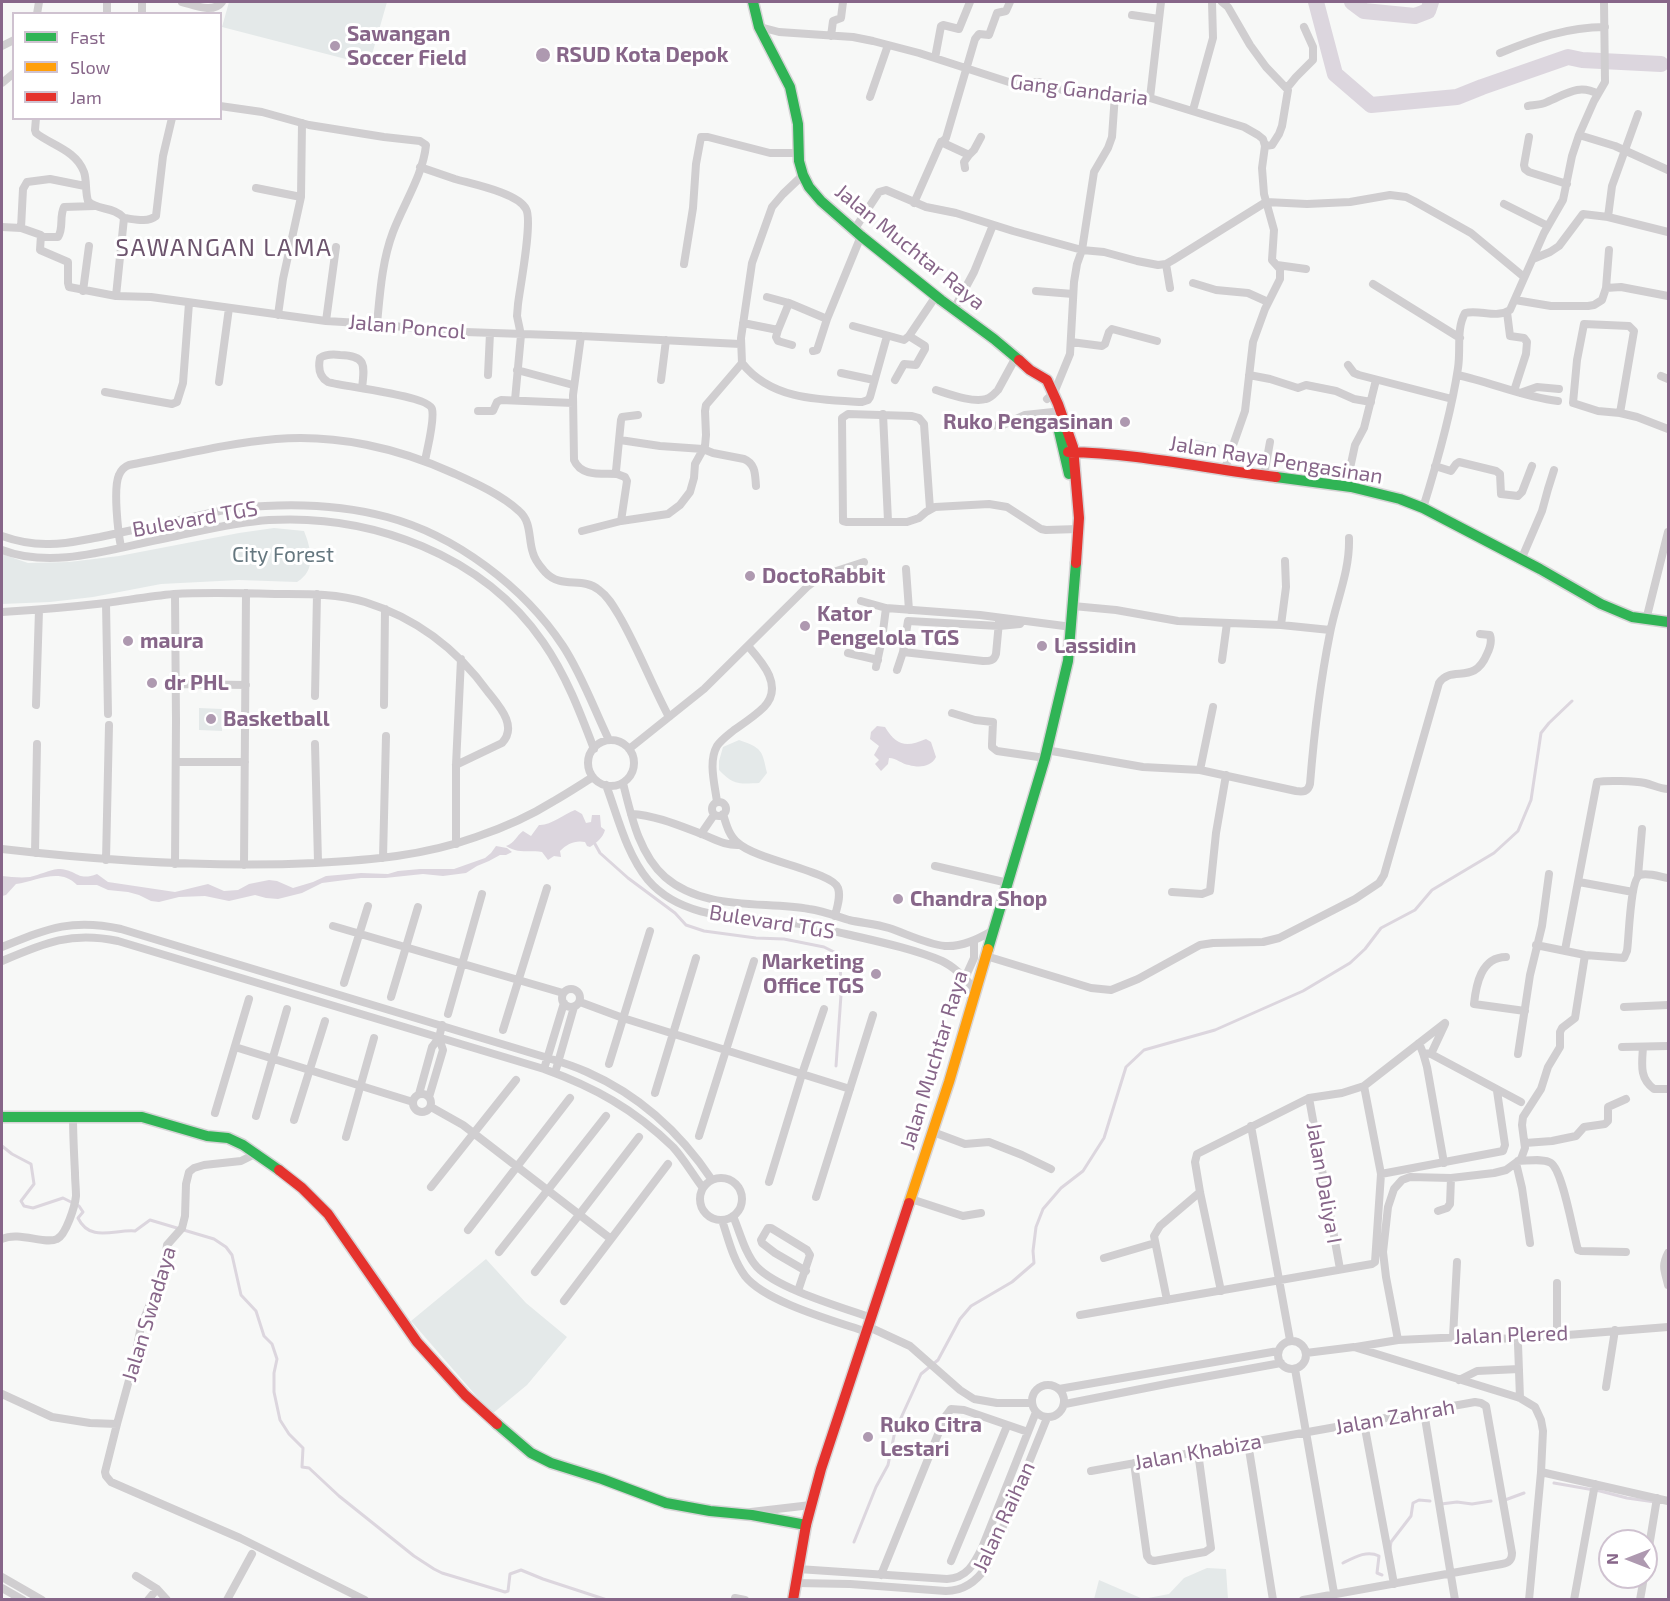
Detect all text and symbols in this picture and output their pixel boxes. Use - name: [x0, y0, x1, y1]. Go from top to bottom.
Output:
- legend: [12, 12, 222, 120]
- place label: Sawangan Soccer Field: [347, 21, 467, 71]
- text: Fast: [70, 26, 105, 48]
- marker: Sawangan Soccer Field: [328, 39, 342, 53]
- place label: RSUD Kota Depok: [556, 42, 729, 68]
- marker: RSUD Kota Depok: [534, 46, 552, 64]
- text: Slow: [70, 56, 110, 78]
- street label: Gang Gandaria: [1009, 69, 1149, 111]
- text: Jam: [70, 86, 102, 108]
- street label: Jalan Muchtar Raya: [830, 179, 990, 315]
- district label: SAWANGAN LAMA: [116, 234, 332, 262]
- street label: Jalan Poncol: [347, 309, 467, 345]
- place label: Ruko Pengasinan: [943, 409, 1113, 435]
- marker: Ruko Pengasinan: [1118, 415, 1132, 429]
- street label: Jalan Raya Pengasinan: [1167, 431, 1385, 489]
- street label: Bulevard TGS: [130, 496, 260, 542]
- park label: City Forest: [232, 542, 334, 568]
- place label: DoctoRabbit: [762, 563, 885, 589]
- marker: DoctoRabbit: [743, 569, 757, 583]
- place label: Kator Pengelola TGS: [817, 601, 959, 651]
- marker: Kator Pengelola TGS: [798, 619, 812, 633]
- place label: maura: [140, 628, 204, 654]
- place label: Lassidin: [1054, 633, 1136, 659]
- marker: maura: [121, 634, 135, 648]
- marker: Lassidin: [1035, 639, 1049, 653]
- place label: dr PHL: [164, 670, 229, 696]
- marker: dr PHL: [145, 676, 159, 690]
- place label: Basketball: [223, 706, 330, 732]
- marker: Basketball: [204, 712, 218, 726]
- place label: Chandra Shop: [910, 886, 1047, 912]
- marker: Chandra Shop: [891, 892, 905, 906]
- street label: Bulevard TGS: [707, 900, 837, 944]
- place label: Marketing Office TGS: [761, 949, 864, 999]
- marker: Marketing Office TGS: [869, 967, 883, 981]
- street label: Jalan Muchtar Raya: [895, 967, 973, 1153]
- street label: Jalan Daliya I: [1301, 1120, 1347, 1246]
- street label: Jalan Swadaya: [117, 1243, 181, 1385]
- street label: Jalan Plered: [1453, 1320, 1569, 1350]
- street label: Jalan Zahrah: [1333, 1394, 1457, 1440]
- place label: Ruko Citra Lestari: [880, 1412, 982, 1462]
- street label: Jalan Khabiza: [1132, 1428, 1264, 1476]
- marker: Ruko Citra Lestari: [861, 1430, 875, 1444]
- street label: Jalan Raihan: [967, 1458, 1041, 1576]
- north arrow: [1598, 1529, 1658, 1589]
- text: N: [1602, 1553, 1621, 1565]

